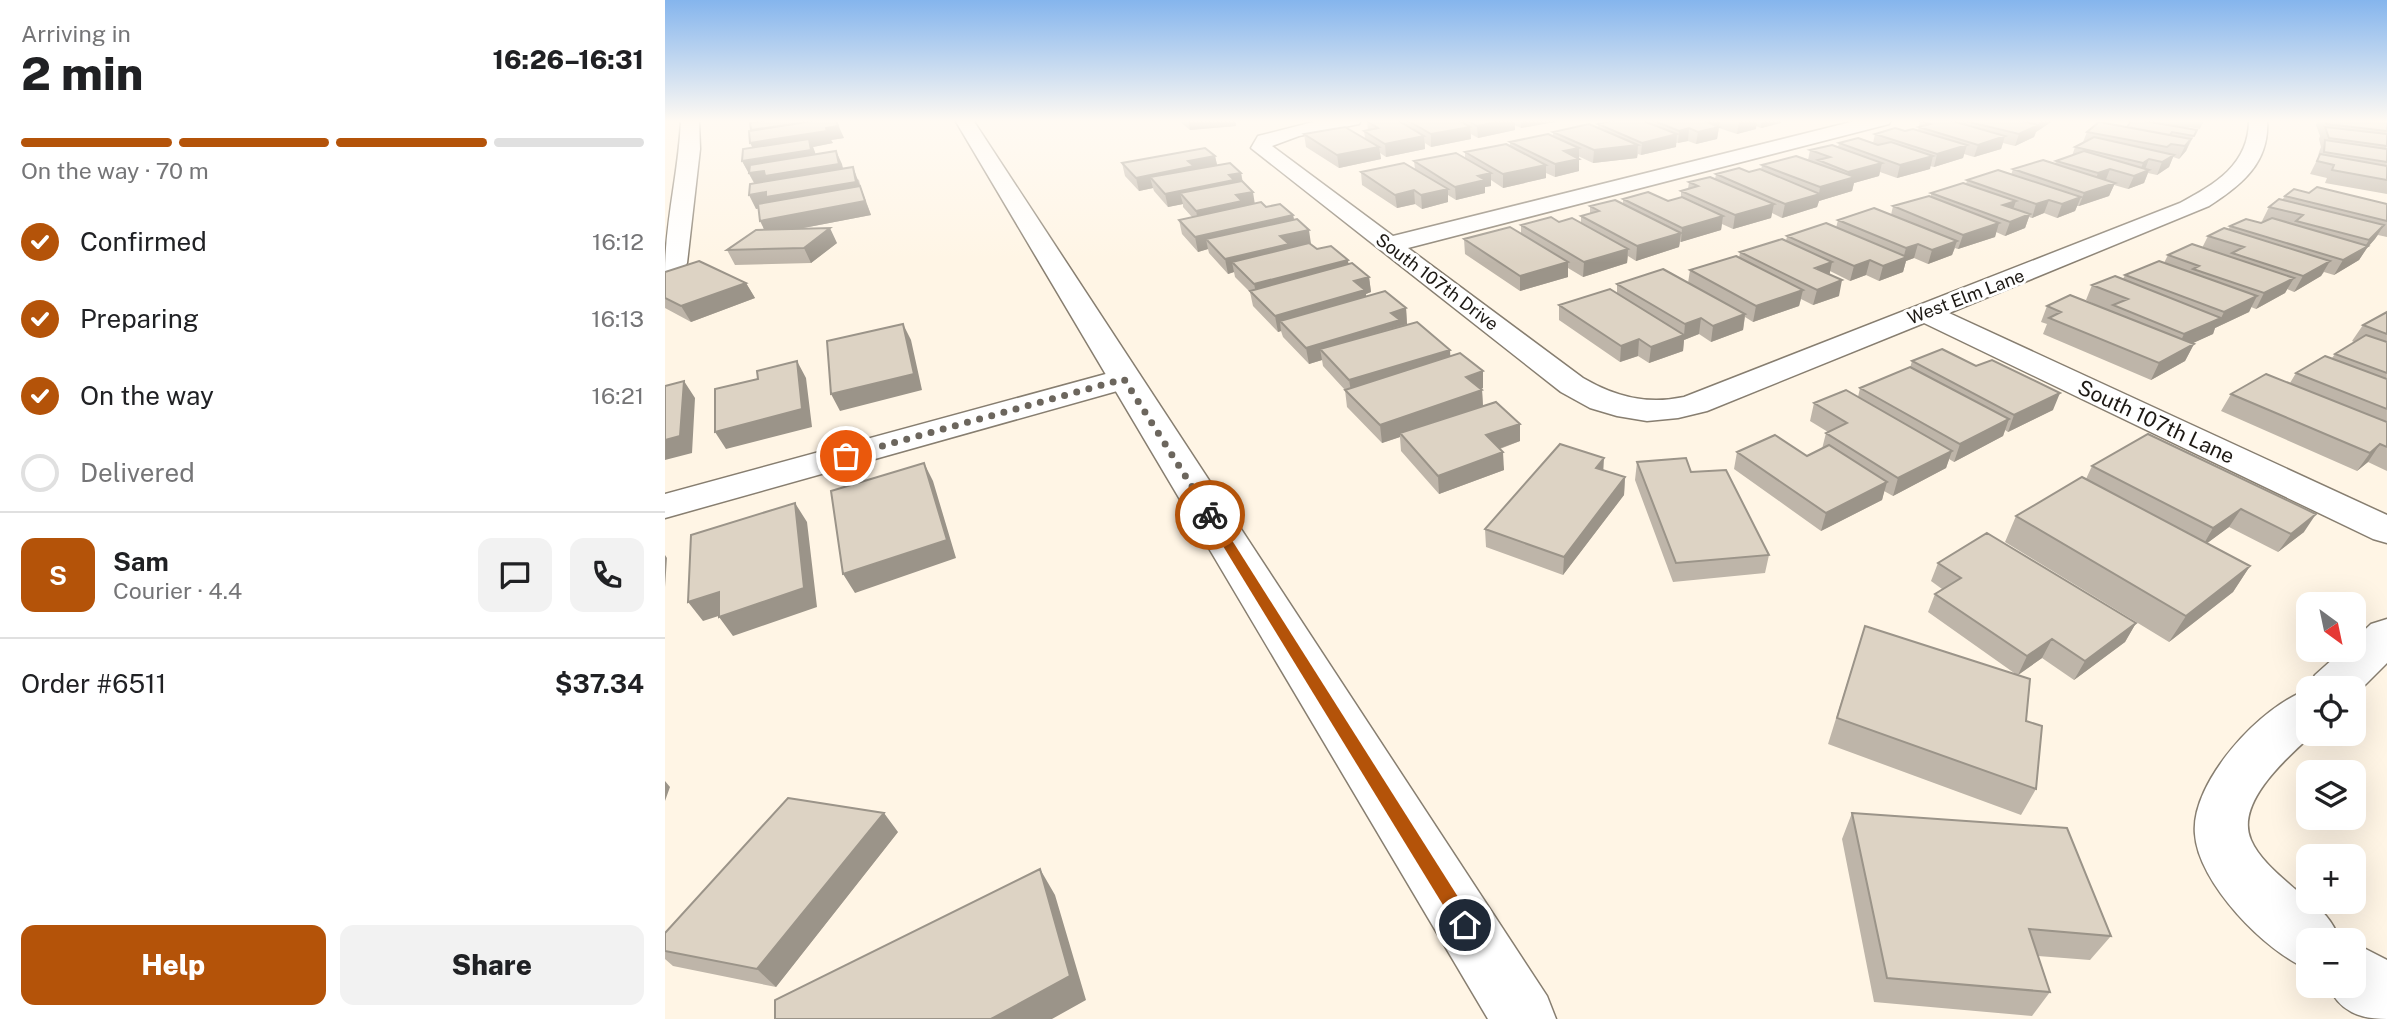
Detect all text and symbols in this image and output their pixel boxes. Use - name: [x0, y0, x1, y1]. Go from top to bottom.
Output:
- text: Arriving in: [21, 20, 131, 47]
- text: 16:26–16:31: [493, 44, 644, 75]
- text: 2 min: [21, 46, 143, 100]
- text: On the way · 70 m: [21, 157, 209, 184]
- icon: check: [21, 223, 59, 261]
- text: Confirmed: [80, 226, 207, 257]
- text: 16:12: [592, 228, 644, 255]
- street label: South 107th Drive: [1372, 229, 1503, 335]
- street label: West Elm Lane: [1904, 265, 2027, 328]
- icon: check: [21, 300, 59, 338]
- text: Preparing: [80, 303, 199, 334]
- text: 16:13: [591, 305, 644, 332]
- street label: South 107th Lane: [2074, 374, 2238, 469]
- icon: check: [21, 377, 59, 415]
- text: On the way: [80, 380, 214, 411]
- text: 16:21: [592, 382, 644, 409]
- pin: [816, 426, 876, 486]
- icon: bag: [827, 437, 865, 475]
- text: Delivered: [80, 457, 195, 488]
- courier: [1175, 480, 1245, 550]
- icon: bike: [1191, 496, 1229, 534]
- button: chat: [478, 538, 552, 612]
- button: phone: [570, 538, 644, 612]
- text: Sam: [113, 546, 169, 577]
- text: S: [49, 560, 67, 591]
- text: Courier · 4.4: [113, 577, 242, 604]
- north arrow: [2296, 592, 2366, 662]
- map controls: [2296, 592, 2366, 998]
- text: Order #6511: [21, 668, 166, 699]
- text: $37.34: [555, 668, 644, 699]
- button: locate: [2296, 676, 2366, 746]
- button: layers: [2296, 760, 2366, 830]
- button: +: [2296, 844, 2366, 914]
- pin: [1435, 895, 1495, 955]
- icon: home: [1446, 906, 1484, 944]
- button: Help: [21, 925, 326, 1005]
- button: Share: [340, 925, 644, 1005]
- button: −: [2296, 928, 2366, 998]

